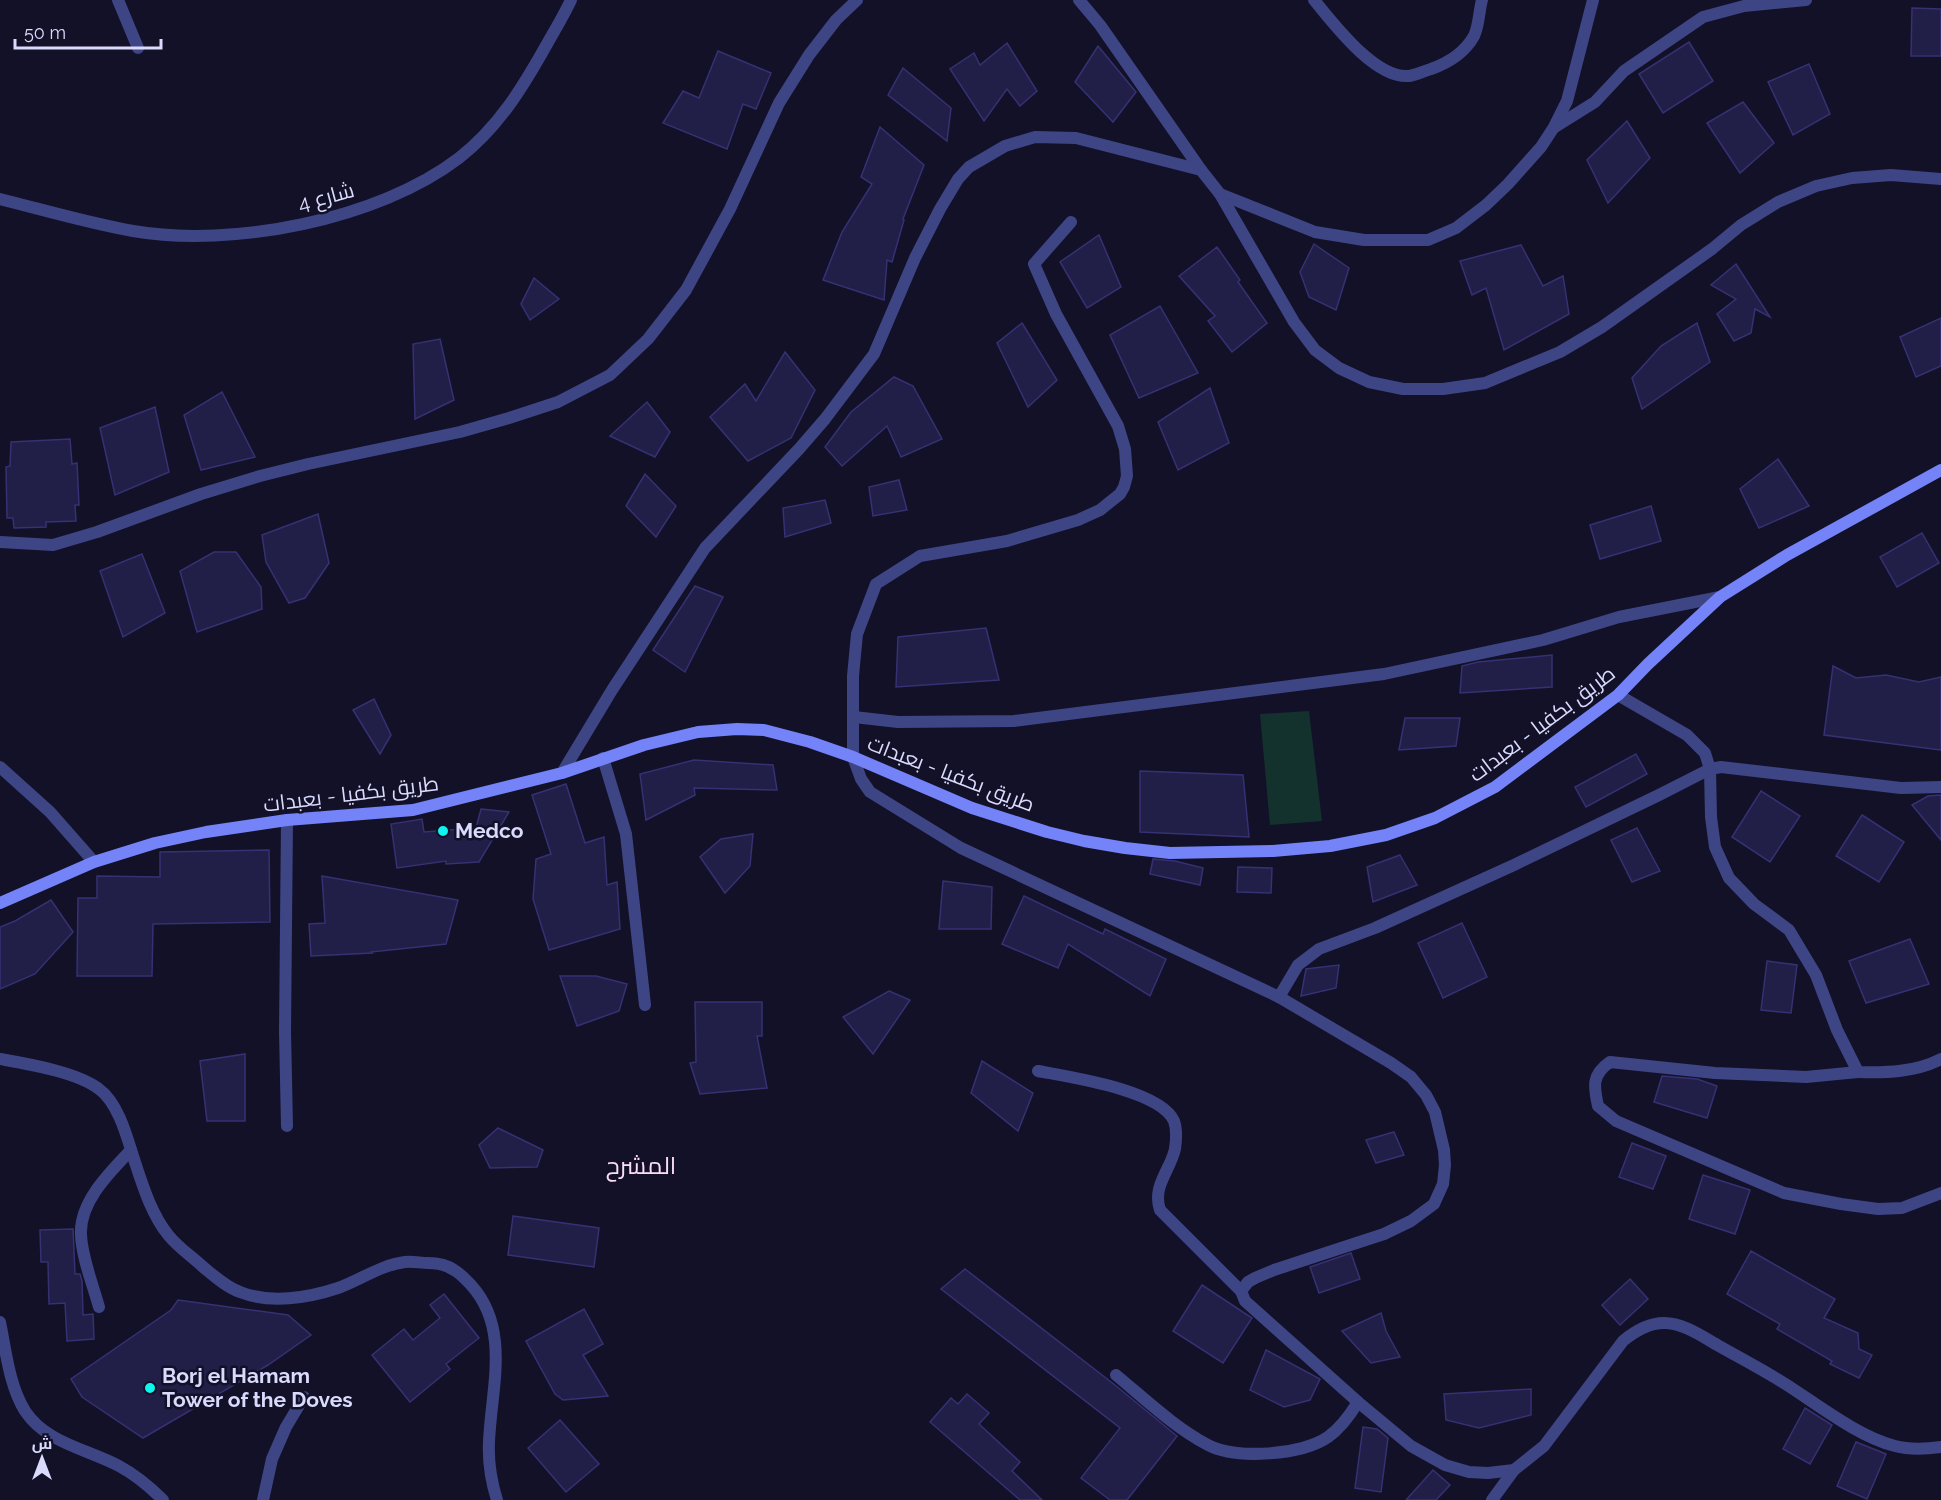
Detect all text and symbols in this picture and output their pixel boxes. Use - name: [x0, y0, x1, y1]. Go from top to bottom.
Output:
- scale bar: [15, 12, 160, 50]
- text: 50 m: [24, 22, 66, 43]
- street label: شارع 4: [295, 177, 357, 218]
- street label: طريق بكفيا - بعبدات: [1464, 660, 1620, 788]
- street label: طريق بكفيا - بعبدات: [864, 730, 1038, 818]
- street label: طريق بكفيا - بعبدات: [262, 770, 440, 818]
- place label: Medco: [455, 818, 524, 843]
- marker: Medco: [436, 824, 450, 838]
- district label: المشرح: [606, 1151, 676, 1182]
- place label: Borj el Hamam Tower of the Doves: [162, 1363, 353, 1412]
- marker: Borj el Hamam Tower of the Doves: [143, 1381, 157, 1395]
- north arrow: [12, 1428, 72, 1488]
- text: ش: [32, 1434, 52, 1453]

